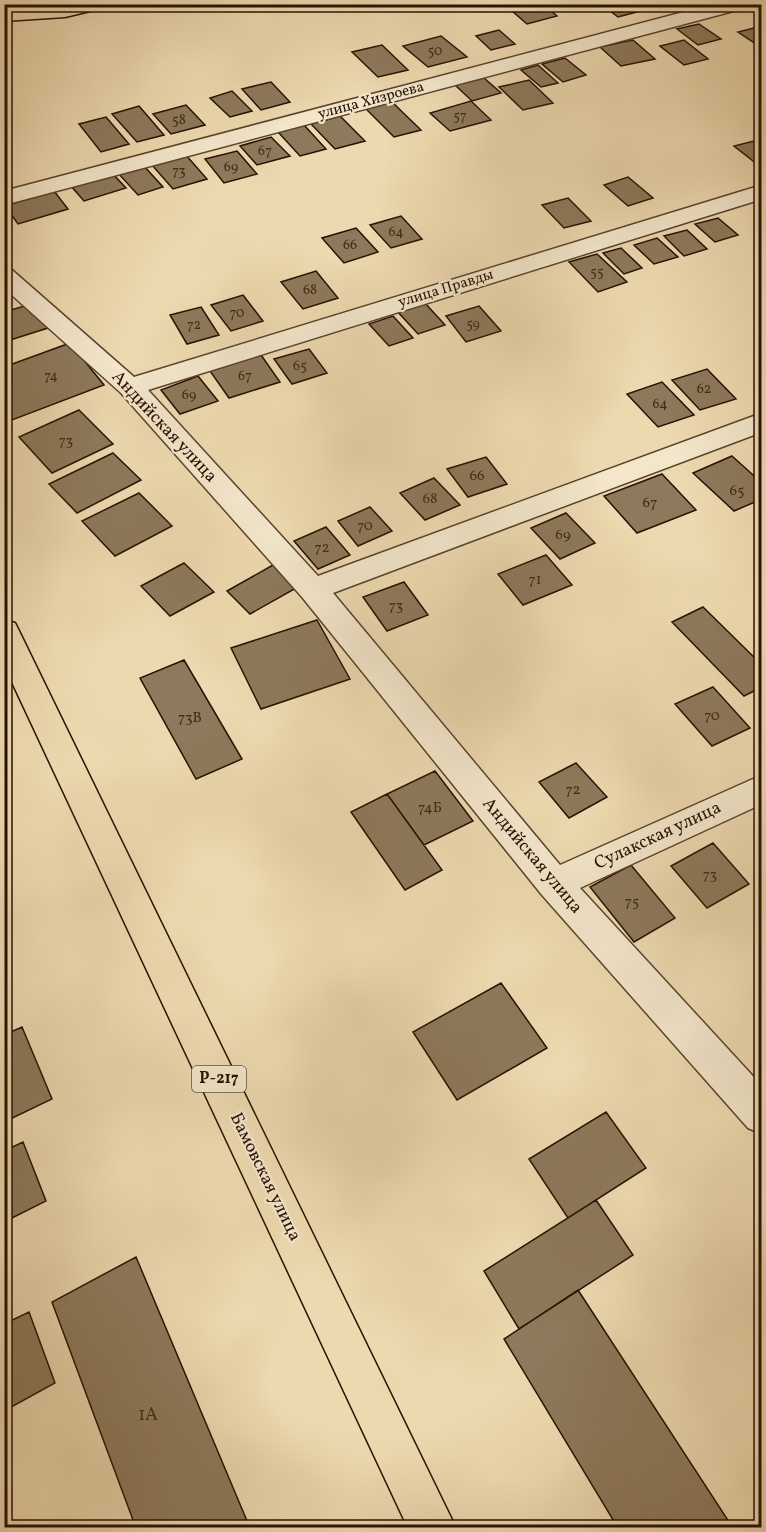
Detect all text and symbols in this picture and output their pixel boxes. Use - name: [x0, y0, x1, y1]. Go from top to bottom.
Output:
- house number: 50: [428, 42, 442, 61]
- street label: улица Хизроева: [316, 77, 426, 125]
- house number: 57: [453, 107, 467, 126]
- house number: 58: [172, 111, 186, 130]
- house number: 67: [258, 142, 272, 161]
- house number: 69: [224, 158, 238, 177]
- house number: 73: [172, 162, 186, 181]
- house number: 64: [388, 223, 404, 242]
- house number: 66: [343, 236, 357, 255]
- house number: 55: [590, 263, 604, 282]
- street label: улица Правды: [396, 264, 497, 313]
- house number: 68: [303, 281, 317, 300]
- house number: 70: [230, 304, 244, 323]
- house number: 59: [466, 315, 480, 334]
- house number: 72: [187, 316, 201, 335]
- house number: 65: [293, 357, 307, 376]
- street label: Андийская улица: [105, 365, 223, 489]
- house number: 74: [44, 367, 58, 386]
- house number: 67: [238, 367, 252, 386]
- house number: 62: [697, 380, 711, 399]
- house number: 69: [182, 386, 196, 405]
- house number: 64: [652, 395, 668, 414]
- house number: 73: [59, 431, 73, 452]
- house number: 66: [469, 466, 485, 487]
- house number: 65: [730, 481, 744, 502]
- house number: 68: [422, 489, 438, 510]
- house number: 67: [643, 493, 657, 514]
- house number: 70: [357, 516, 373, 537]
- house number: 69: [555, 525, 571, 546]
- house number: 72: [314, 538, 330, 559]
- house number: 71: [528, 570, 542, 591]
- house number: 73: [389, 596, 403, 617]
- house number: 70: [704, 706, 720, 727]
- house number: 73В: [178, 708, 202, 729]
- house number: 72: [565, 780, 581, 801]
- street label: Андийская улица: [476, 792, 588, 920]
- street label: Сулакская улица: [590, 796, 726, 876]
- house number: 74Б: [418, 798, 442, 819]
- house number: 73: [703, 865, 717, 886]
- house number: 75: [625, 892, 639, 913]
- road number: Р-217: [192, 1066, 246, 1092]
- street label: Бамовская улица: [223, 1108, 307, 1246]
- house number: 1А: [138, 1403, 158, 1428]

